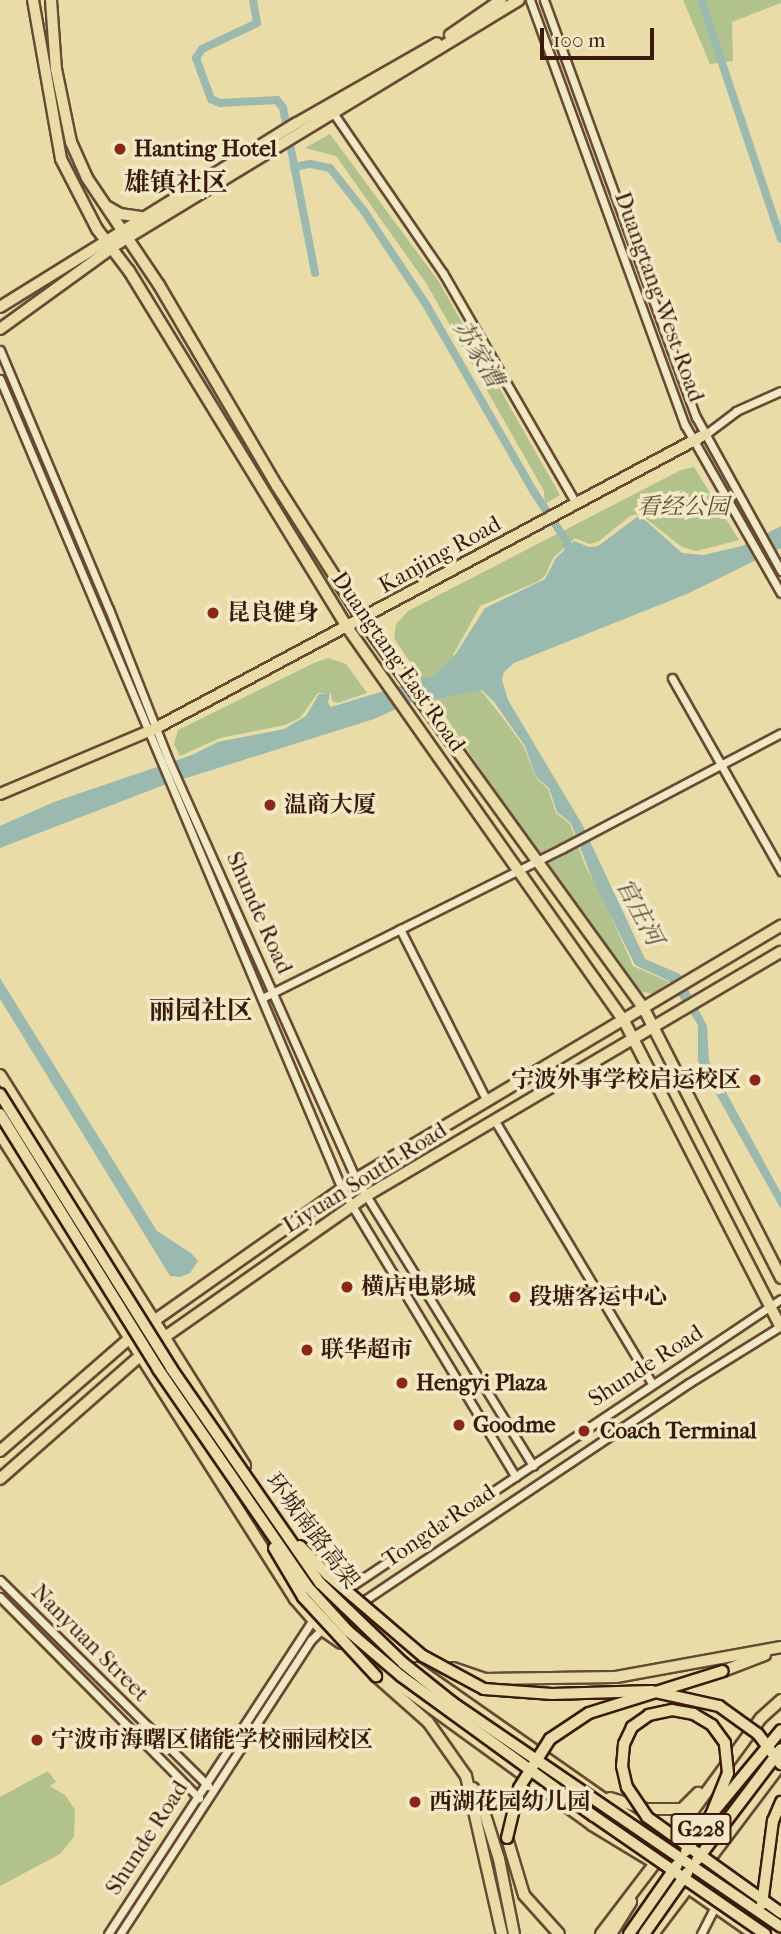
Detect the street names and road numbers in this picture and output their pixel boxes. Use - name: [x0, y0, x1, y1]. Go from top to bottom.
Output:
- street label: Duangtang West Road: [608, 188, 710, 406]
- street label: Kanjing Road: [374, 510, 506, 600]
- street label: Duangtang East Road: [325, 566, 471, 758]
- street label: Shunde Road: [220, 848, 298, 978]
- street label: Liyuan South Road: [278, 1116, 452, 1240]
- street label: Shunde Road: [584, 1319, 708, 1413]
- street label: 环城南路高架: [259, 1468, 365, 1594]
- street label: Tongda Road: [378, 1478, 500, 1574]
- street label: Nanyuan Street: [25, 1578, 155, 1708]
- street label: Shunde Road: [100, 1776, 194, 1900]
- road number: G228: [670, 1812, 732, 1846]

